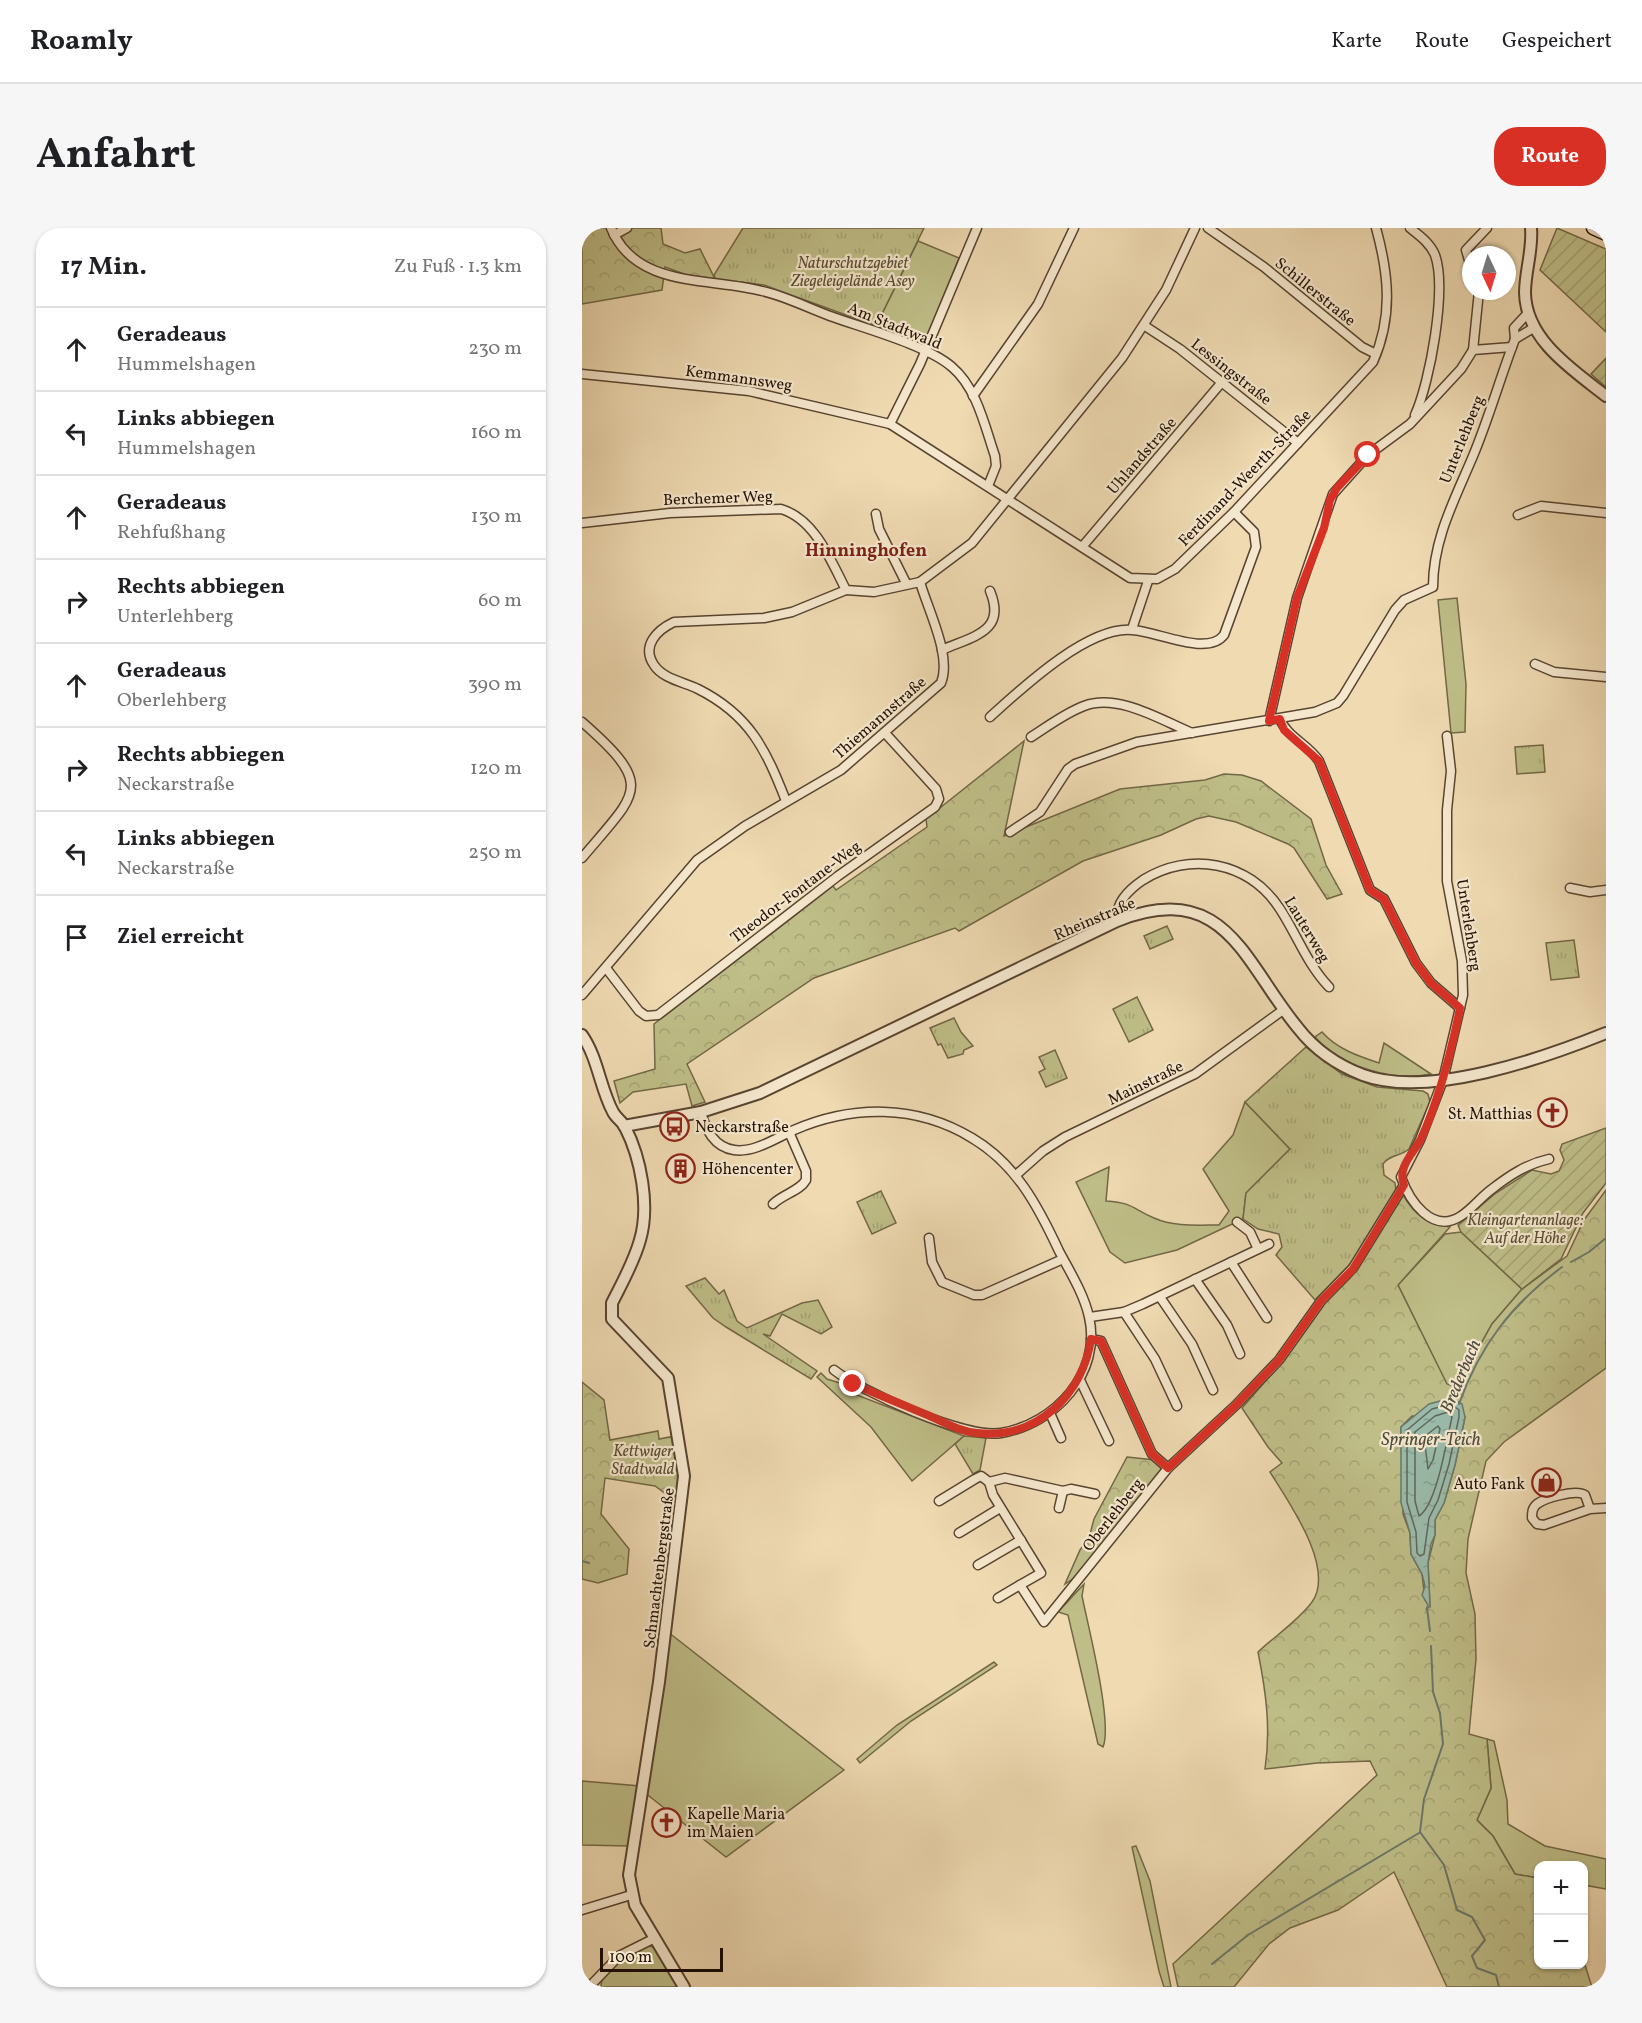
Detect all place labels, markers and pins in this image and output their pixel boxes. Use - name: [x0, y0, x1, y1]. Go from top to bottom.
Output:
- church icon: St. Matthias: [1537, 1097, 1569, 1129]
- place label: St. Matthias: [1448, 1104, 1532, 1126]
- bus stop icon: Neckarstraße: [658, 1110, 690, 1142]
- place label: Neckarstraße: [695, 1117, 789, 1139]
- building icon: Höhencenter: [665, 1152, 697, 1184]
- place label: Höhencenter: [702, 1159, 793, 1181]
- shop icon: Auto Fank: [1530, 1467, 1562, 1499]
- place label: Auto Fank: [1453, 1474, 1525, 1496]
- place label: Kapelle Maria im Maien: [687, 1804, 785, 1844]
- church icon: Kapelle Maria im Maien: [650, 1806, 682, 1838]

